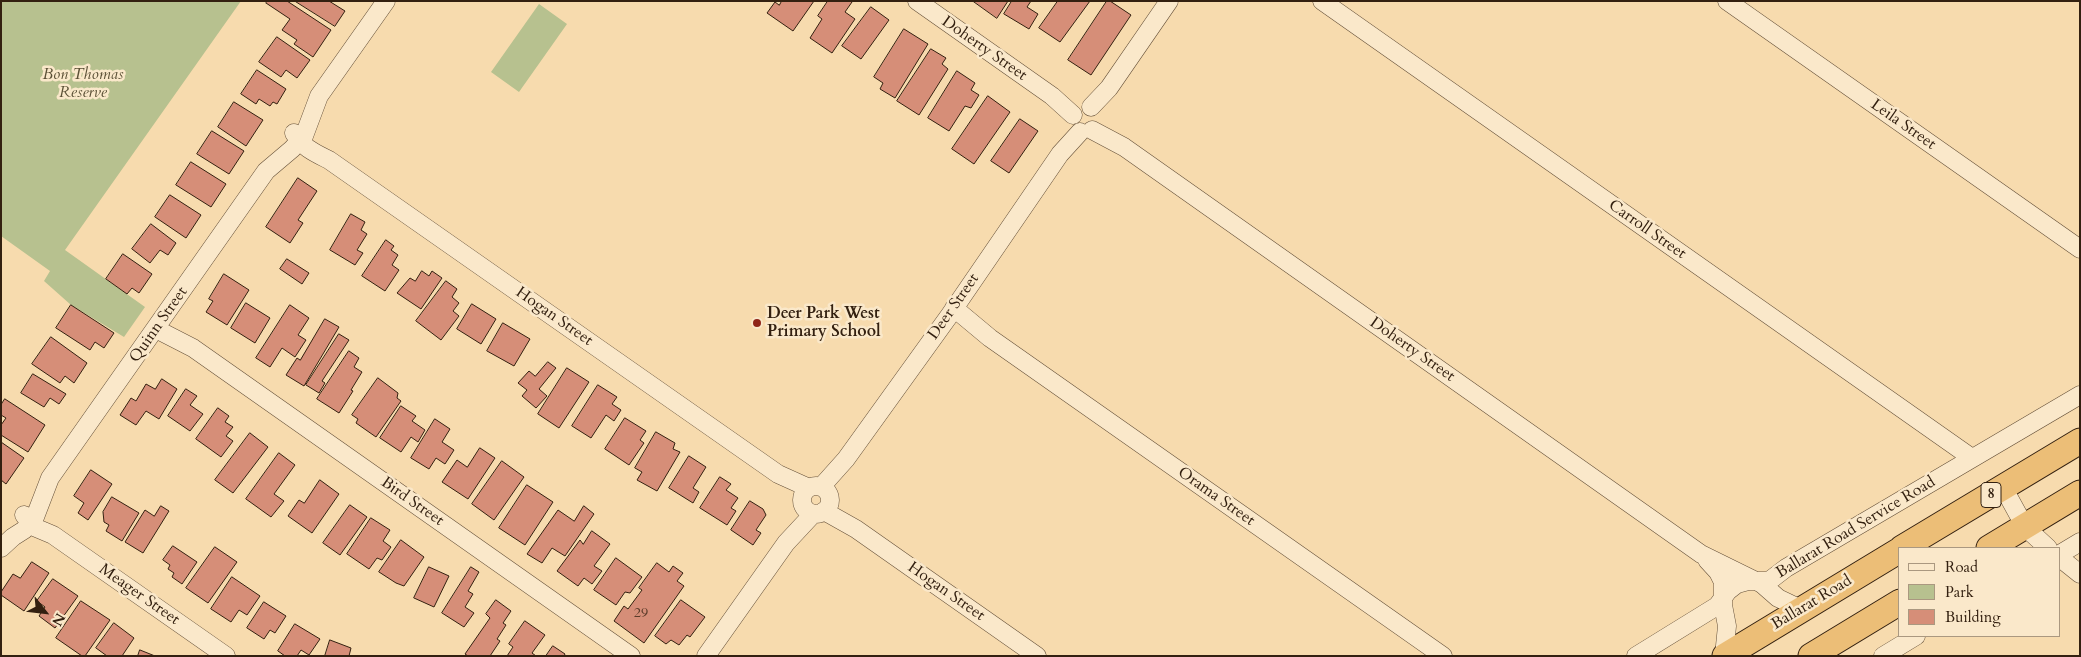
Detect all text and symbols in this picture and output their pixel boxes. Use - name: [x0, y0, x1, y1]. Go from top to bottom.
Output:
- street label: Doherty Street: [938, 13, 1030, 85]
- park label: Bon Thomas Reserve: [43, 65, 123, 103]
- street label: Leila Street: [1867, 96, 1939, 154]
- street label: Carroll Street: [1604, 196, 1690, 264]
- street label: Deer Street: [924, 270, 984, 344]
- street label: Quinn Street: [126, 283, 192, 367]
- street label: Hogan Street: [512, 283, 596, 351]
- place label: Deer Park West Primary School: [767, 304, 881, 342]
- street label: Doherty Street: [1366, 314, 1458, 386]
- marker: Deer Park West Primary School: [751, 317, 763, 329]
- street label: Orama Street: [1174, 463, 1258, 531]
- street label: Bird Street: [377, 473, 447, 531]
- street label: Ballarat Road Service Road: [1773, 473, 1939, 583]
- road number: 8: [1981, 482, 2001, 508]
- legend: [1898, 547, 2061, 637]
- text: Road: [1945, 557, 1978, 577]
- street label: Hogan Street: [904, 558, 988, 626]
- street label: Meager Street: [95, 560, 183, 630]
- street label: Ballarat Road: [1768, 572, 1856, 634]
- text: Park: [1945, 582, 1974, 602]
- north arrow: [20, 587, 70, 637]
- house number: 29: [634, 606, 648, 622]
- text: Building: [1945, 607, 2001, 627]
- text: N: [47, 610, 70, 629]

